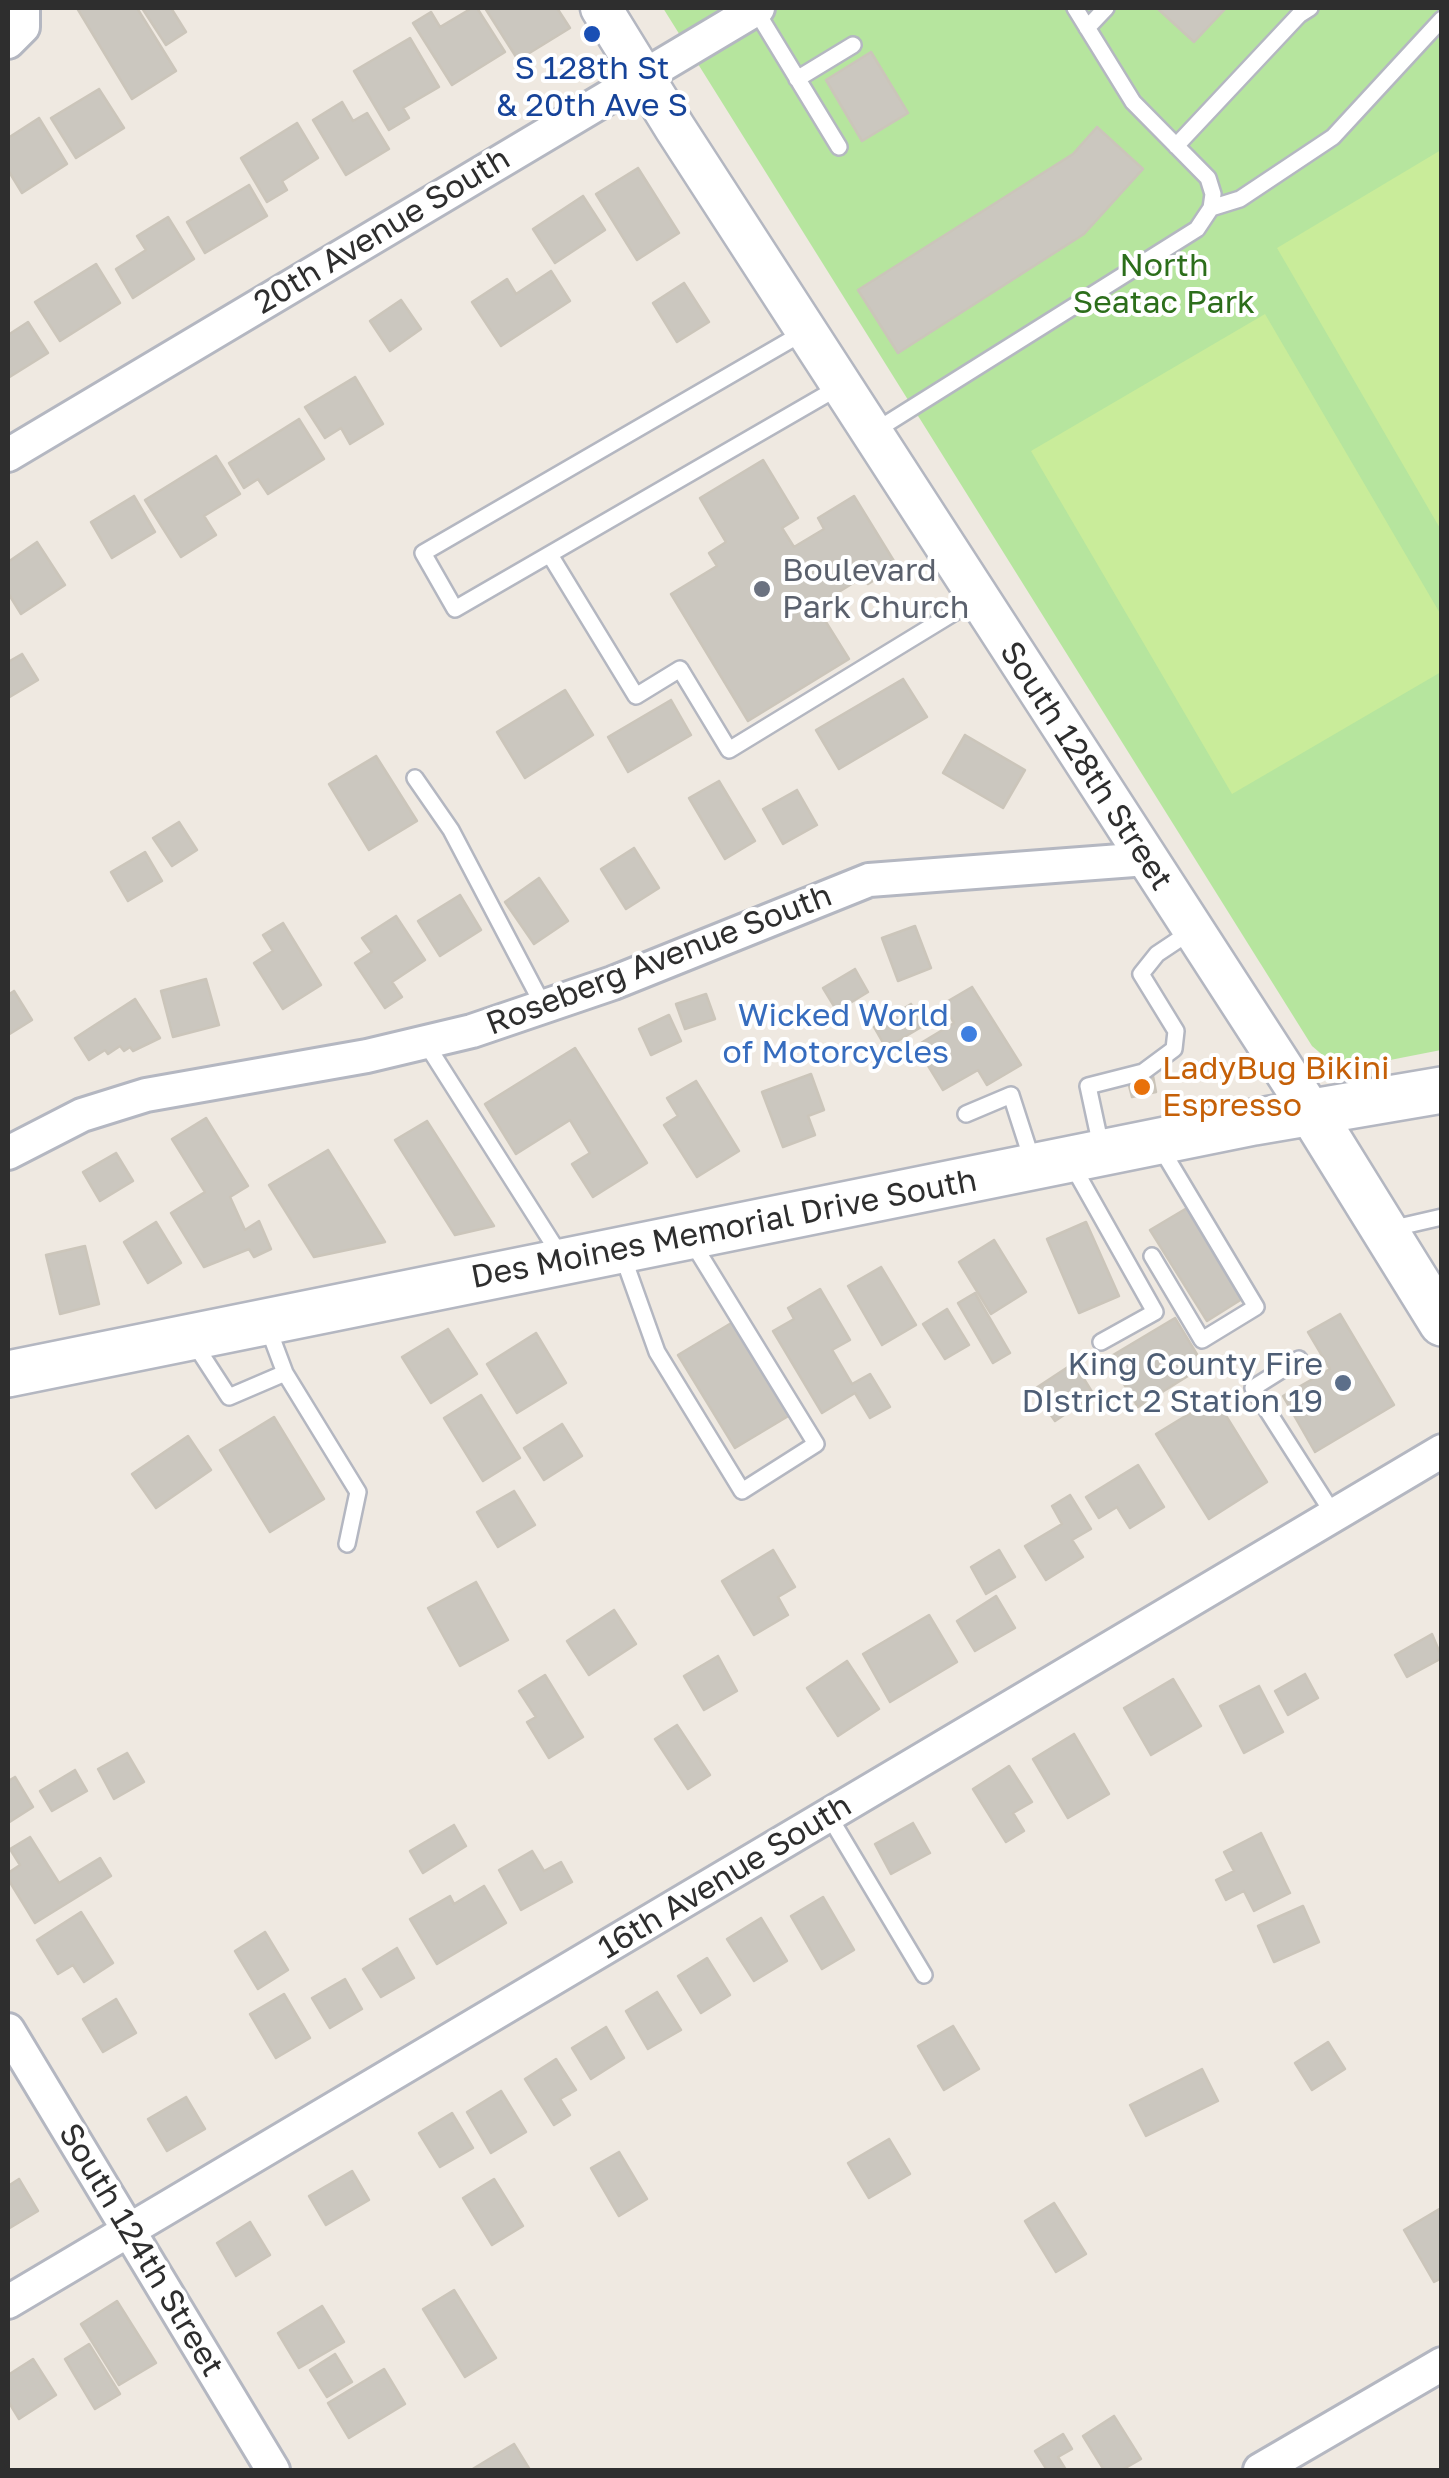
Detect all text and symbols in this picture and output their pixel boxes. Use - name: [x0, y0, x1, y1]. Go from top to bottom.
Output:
- marker: S 128th St & 20th Ave S: [581, 23, 603, 45]
- place label: S 128th St & 20th Ave S: [496, 50, 688, 125]
- street label: 20th Avenue South: [247, 140, 517, 322]
- park label: North Seatac Park: [1073, 247, 1255, 322]
- place label: Boulevard Park Church: [782, 552, 969, 627]
- marker: Boulevard Park Church: [751, 578, 773, 600]
- street label: South 128th Street: [991, 635, 1181, 897]
- street label: Roseberg Avenue South: [481, 876, 837, 1044]
- place label: Wicked World of Motorcycles: [723, 997, 949, 1072]
- marker: Wicked World of Motorcycles: [958, 1023, 980, 1045]
- place label: LadyBug Bikini Espresso: [1162, 1050, 1390, 1125]
- marker: LadyBug Bikini Espresso: [1131, 1076, 1153, 1098]
- street label: Des Moines Memorial Drive South: [468, 1161, 980, 1297]
- place label: King County Fire DIstrict 2 Station 19: [1021, 1346, 1323, 1421]
- marker: King County Fire DIstrict 2 Station 19: [1332, 1372, 1354, 1394]
- street label: 16th Avenue South: [592, 1786, 858, 1968]
- street label: South 124th Street: [50, 2117, 232, 2383]

